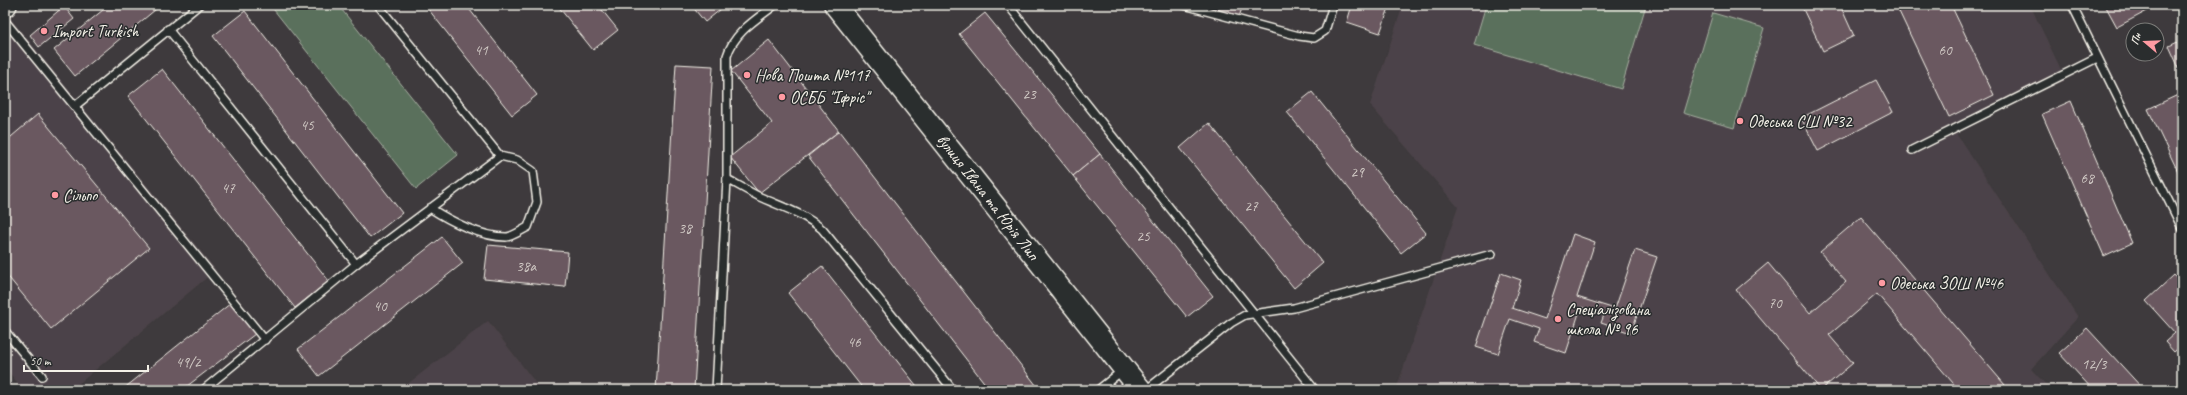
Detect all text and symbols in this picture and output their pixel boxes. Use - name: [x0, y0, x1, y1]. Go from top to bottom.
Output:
- place label: Import Turkish: [52, 21, 140, 42]
- north arrow: [2125, 22, 2165, 62]
- marker: Import Turkish: [39, 26, 49, 36]
- text: Пн: [2127, 30, 2144, 46]
- house number: 41: [474, 41, 489, 60]
- house number: 60: [1938, 41, 1953, 60]
- place label: Нова Пошта №117: [755, 65, 871, 86]
- marker: Нова Пошта №117: [742, 70, 752, 80]
- house number: 23: [1022, 85, 1037, 104]
- place label: ОСББ "Іфріс": [790, 87, 872, 108]
- marker: ОСББ "Іфріс": [777, 92, 787, 102]
- place label: Одеська СШ №32: [1748, 111, 1853, 132]
- house number: 45: [300, 116, 315, 135]
- marker: Одеська СШ №32: [1735, 116, 1745, 126]
- street label: вулиця Івана та Юрія Лип: [932, 130, 1045, 265]
- house number: 29: [1350, 163, 1365, 182]
- house number: 68: [2080, 169, 2095, 188]
- house number: 47: [221, 179, 236, 198]
- place label: Сільпо: [63, 185, 98, 206]
- marker: Сільпо: [50, 190, 60, 200]
- house number: 27: [1244, 197, 1259, 216]
- house number: 38: [678, 219, 693, 238]
- house number: 25: [1136, 227, 1151, 246]
- house number: 38а: [516, 257, 537, 276]
- place label: Одеська ЗОШ №46: [1890, 273, 2005, 294]
- marker: Одеська ЗОШ №46: [1877, 278, 1887, 288]
- house number: 70: [1768, 294, 1783, 313]
- house number: 40: [373, 297, 388, 316]
- place label: Спеціалізована школа № 96: [1566, 299, 1651, 340]
- marker: Спеціалізована школа № 96: [1553, 314, 1563, 324]
- house number: 46: [847, 333, 862, 352]
- scale bar: [24, 347, 148, 373]
- text: 50 m: [30, 353, 52, 369]
- house number: 49/2: [175, 353, 202, 372]
- house number: 12/3: [2081, 355, 2108, 374]

